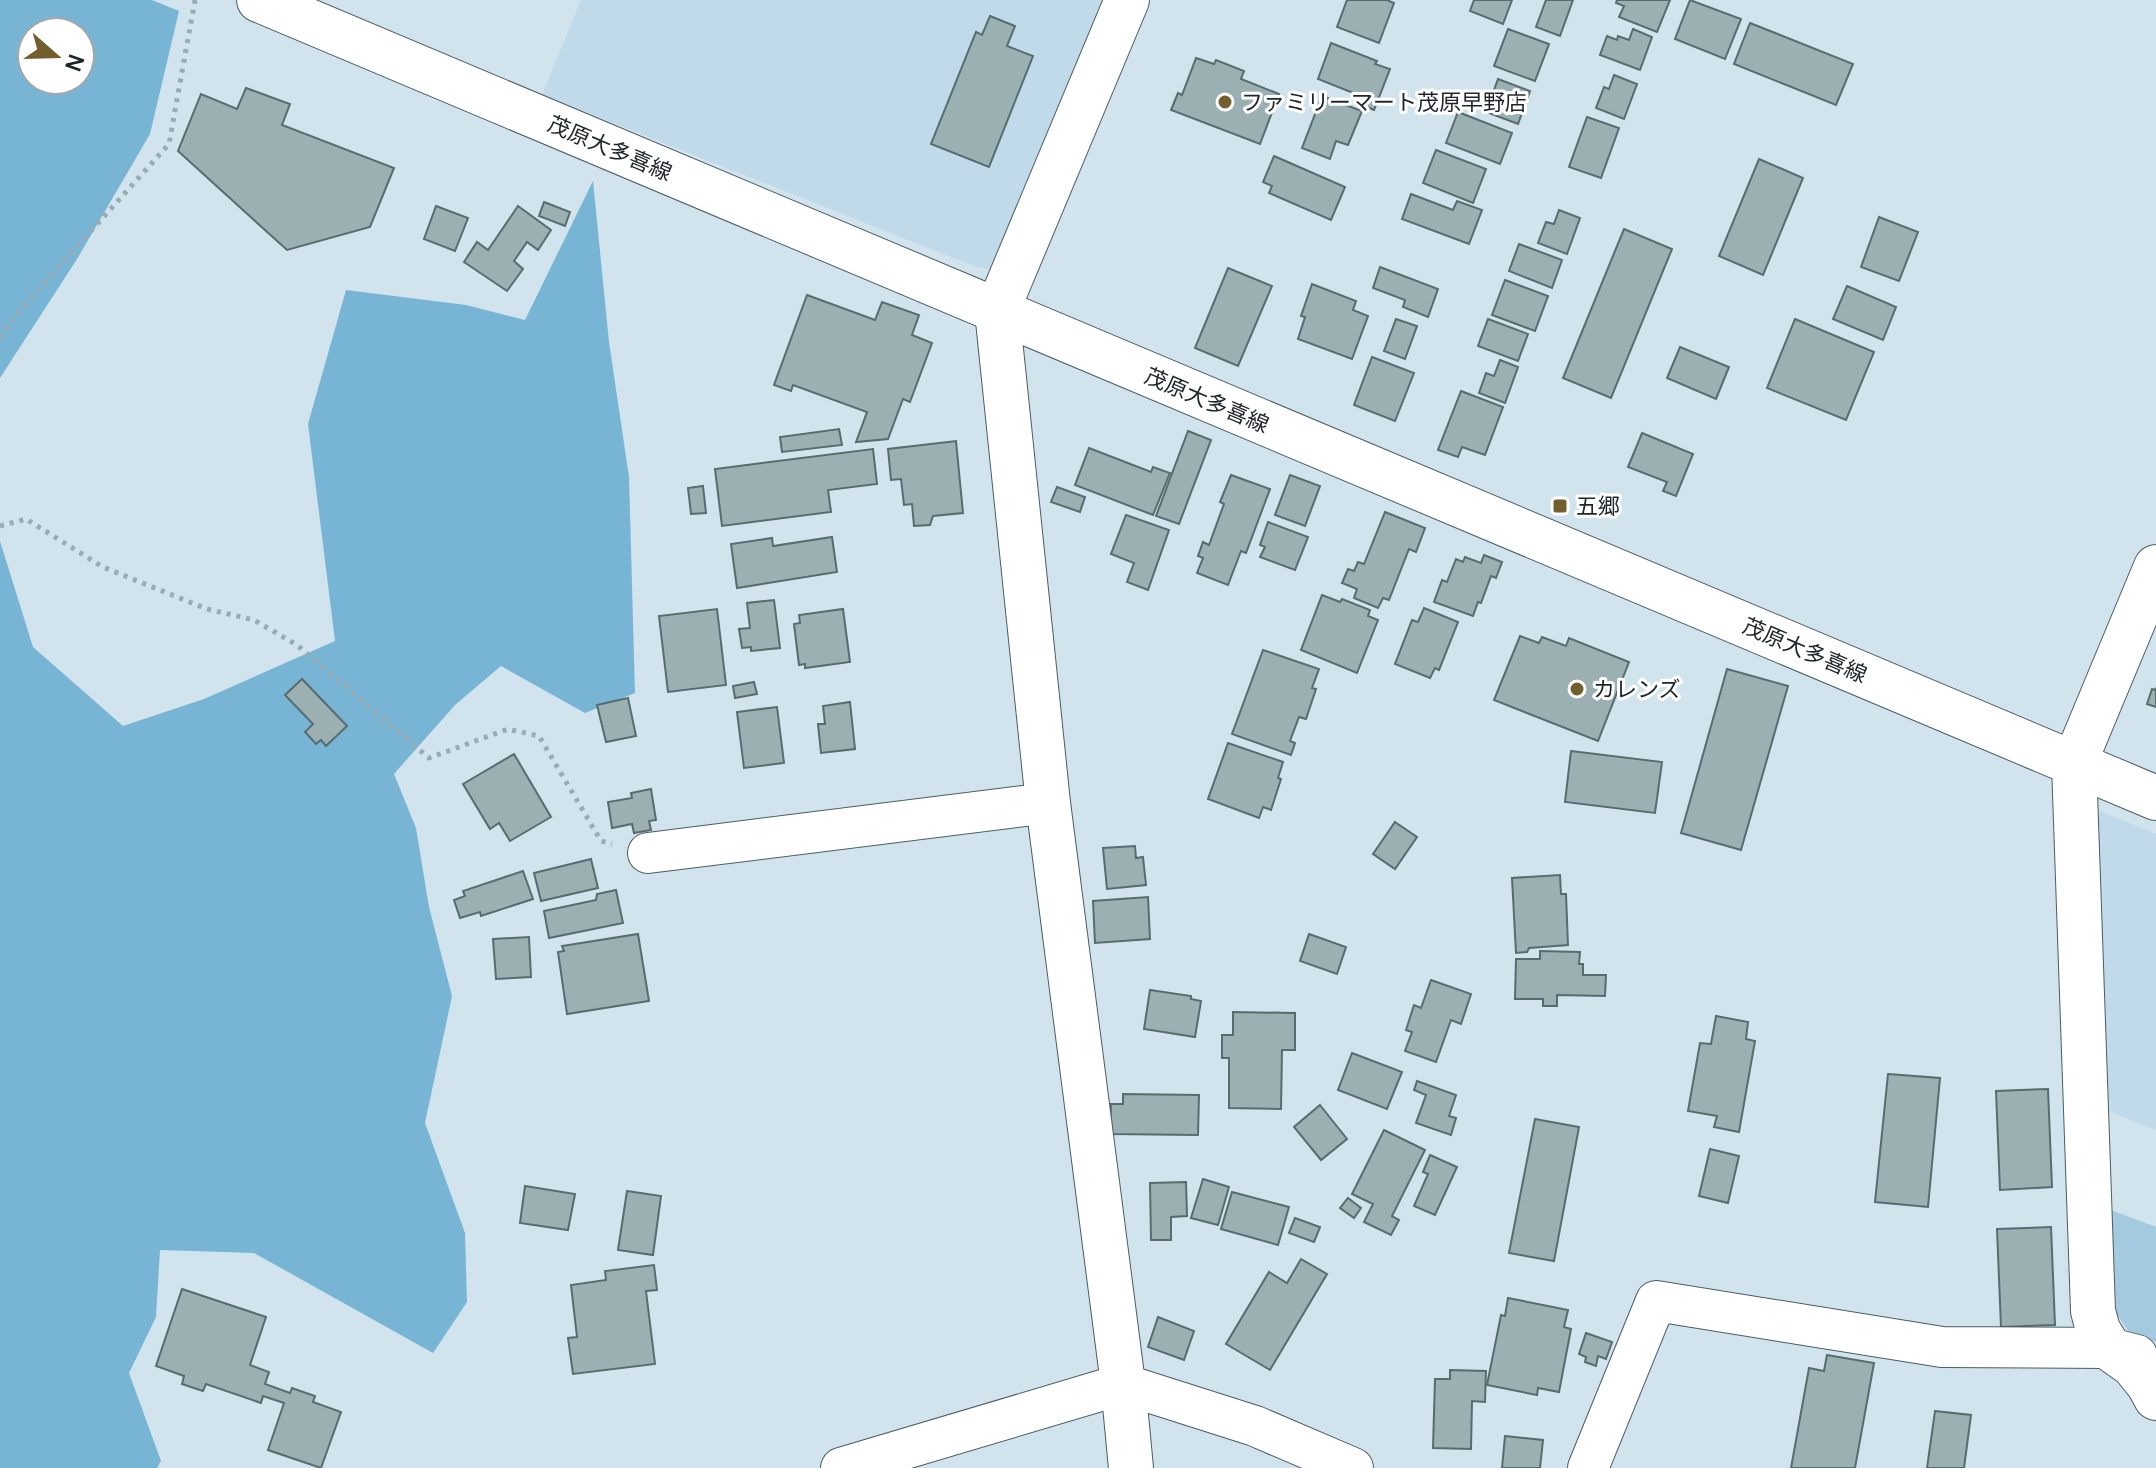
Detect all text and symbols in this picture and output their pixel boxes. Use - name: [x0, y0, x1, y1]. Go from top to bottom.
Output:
- north arrow: [16, 16, 96, 96]
- text: N: [58, 50, 92, 75]
- place label: ファミリーマート茂原早野店: [1241, 87, 1527, 117]
- marker: ファミリーマート茂原早野店: [1216, 93, 1234, 111]
- street label: 茂原大多喜線: [543, 108, 677, 188]
- street label: 茂原大多喜線: [1140, 360, 1274, 440]
- place label: 五郷: [1576, 491, 1620, 521]
- marker: 五郷: [1551, 497, 1569, 515]
- street label: 茂原大多喜線: [1738, 610, 1872, 690]
- place label: カレンズ: [1593, 674, 1681, 704]
- marker: カレンズ: [1568, 680, 1586, 698]

